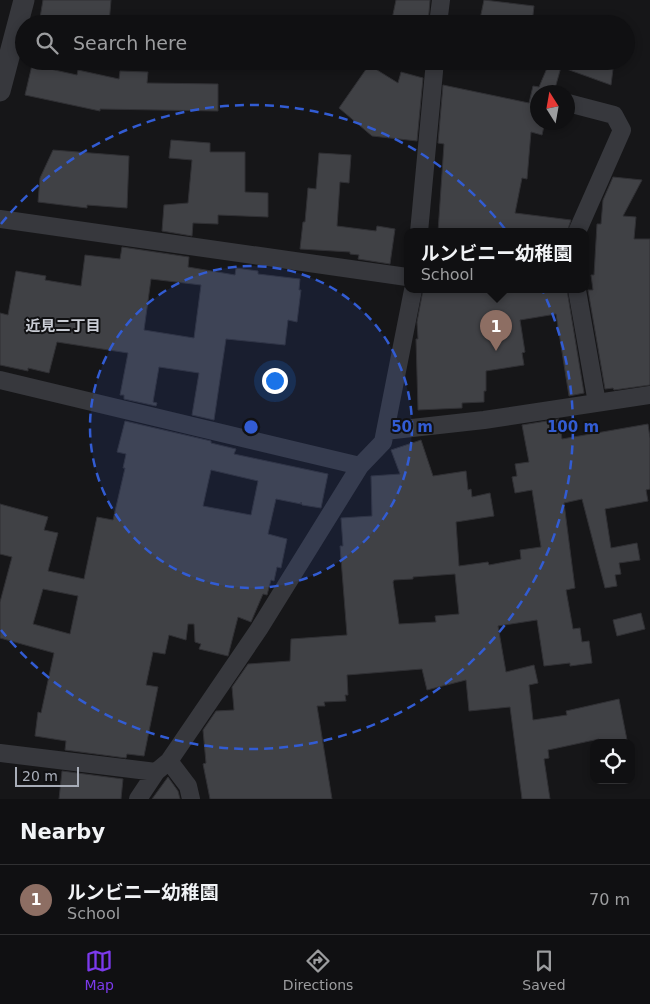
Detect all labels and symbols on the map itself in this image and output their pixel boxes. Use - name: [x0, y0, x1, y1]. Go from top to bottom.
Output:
- north arrow: [530, 85, 575, 130]
- pin: 1: [480, 310, 512, 351]
- district label: 近見二丁目: [25, 317, 101, 335]
- your location: [262, 368, 288, 394]
- centre of rings: [242, 418, 260, 436]
- text: 50 m: [391, 418, 433, 436]
- text: 100 m: [547, 418, 599, 436]
- scale bar: [15, 764, 79, 787]

